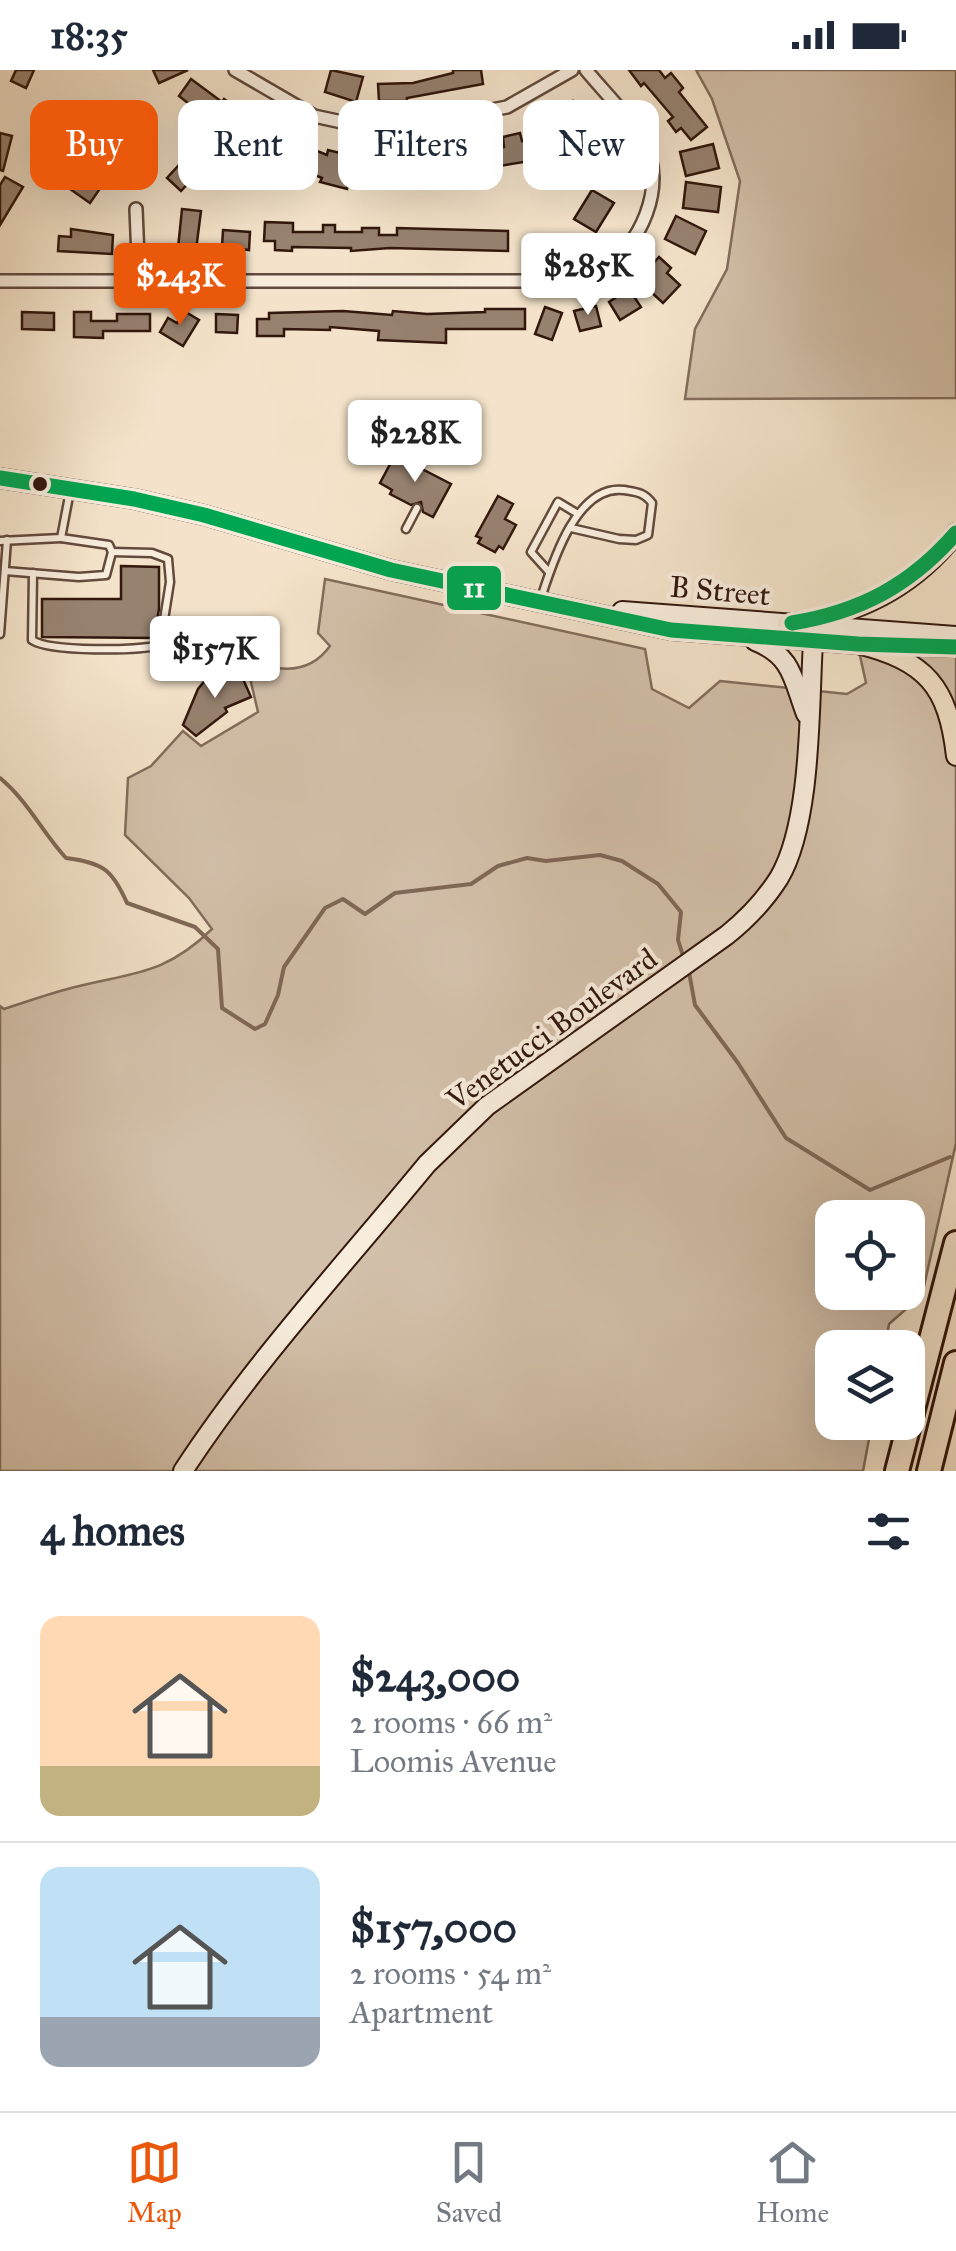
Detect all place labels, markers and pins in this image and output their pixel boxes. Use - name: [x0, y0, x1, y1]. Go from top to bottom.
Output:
- pin: $285K: [518, 233, 658, 318]
- pin: $243K: [110, 243, 250, 328]
- pin: $228K: [345, 400, 485, 485]
- unlabelled marker: [30, 474, 50, 494]
- pin: $157K: [145, 616, 285, 701]

